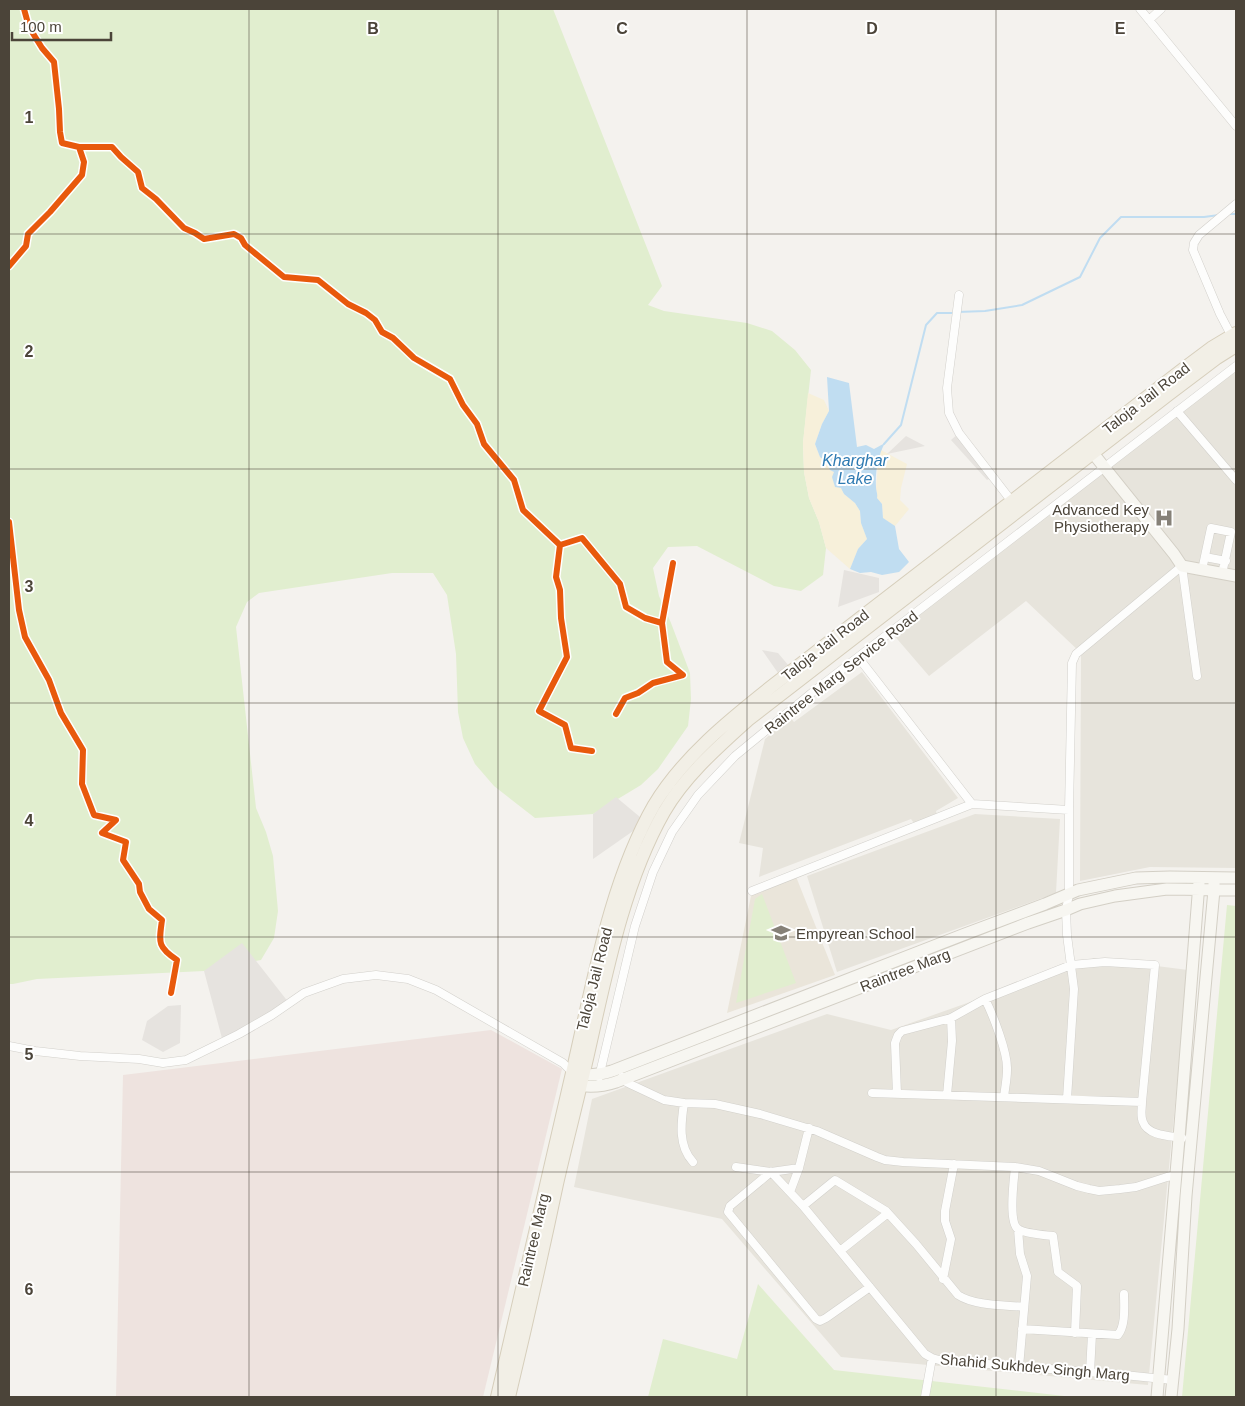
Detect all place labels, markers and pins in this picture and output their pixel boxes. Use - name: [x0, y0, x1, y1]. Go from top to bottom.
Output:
- place label: Advanced Key Physiotherapy: [1052, 501, 1149, 535]
- hospital icon: Advanced Key Physiotherapy: [1153, 507, 1175, 529]
- school or university icon: Empyrean School: [770, 922, 792, 944]
- place label: Empyrean School: [796, 925, 914, 942]

